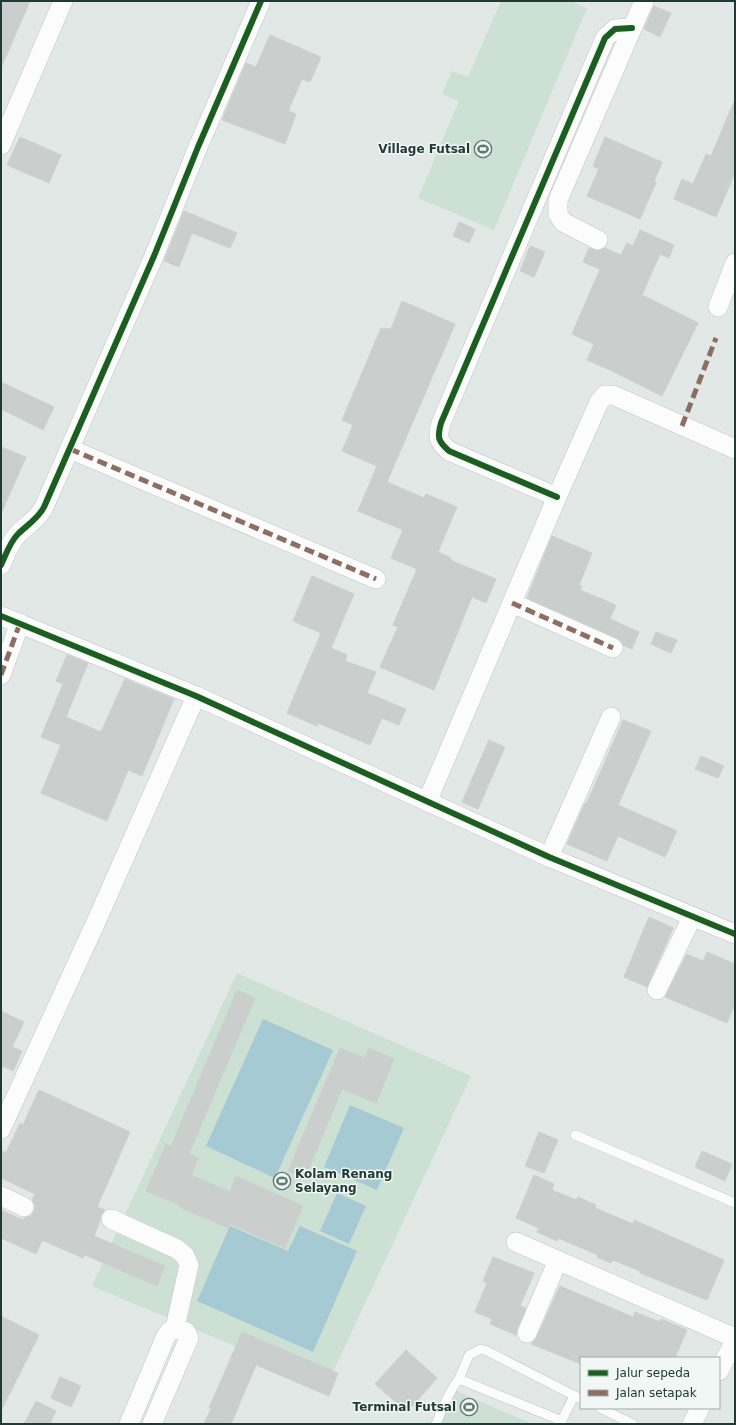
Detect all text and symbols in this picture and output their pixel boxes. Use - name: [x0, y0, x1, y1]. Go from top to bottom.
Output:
- sports icon: Village Futsal: [473, 139, 493, 159]
- place label: Village Futsal: [378, 142, 470, 156]
- place label: Kolam Renang Selayang: [295, 1167, 392, 1195]
- sports icon: Kolam Renang Selayang: [272, 1171, 292, 1191]
- legend: [580, 1357, 720, 1409]
- text: Jalur sepeda: [615, 1366, 690, 1380]
- text: Jalan setapak: [615, 1386, 697, 1400]
- sports icon: Terminal Futsal: [459, 1397, 479, 1417]
- place label: Terminal Futsal: [353, 1400, 456, 1414]

